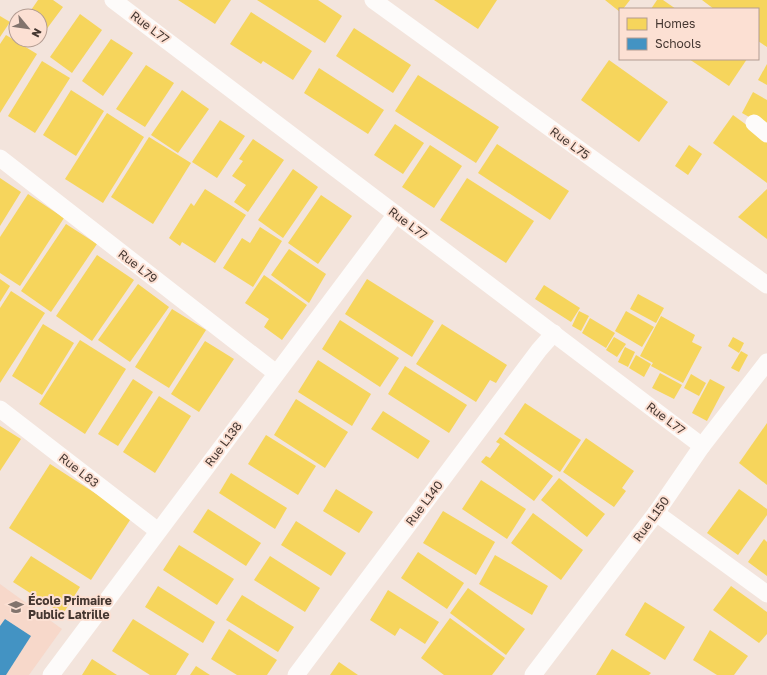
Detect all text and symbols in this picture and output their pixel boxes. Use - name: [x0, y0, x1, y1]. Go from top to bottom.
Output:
- north arrow: [8, 8, 48, 48]
- street label: Rue L77: [128, 8, 172, 46]
- legend: [619, 8, 759, 60]
- text: Homes: [655, 16, 695, 31]
- text: N: [29, 26, 45, 40]
- text: Schools: [655, 36, 701, 51]
- street label: Rue L75: [547, 124, 593, 162]
- street label: Rue L77: [386, 204, 430, 242]
- street label: Rue L79: [115, 246, 161, 286]
- street label: Rue L77: [644, 399, 688, 437]
- street label: Rue L138: [201, 419, 245, 469]
- street label: Rue L83: [56, 450, 102, 490]
- street label: Rue L140: [402, 477, 446, 529]
- street label: Rue L150: [630, 493, 672, 545]
- place label: École Primaire Public Latrille: [28, 593, 112, 622]
- school or university icon: École Primaire Public Latrille: [7, 598, 25, 616]

